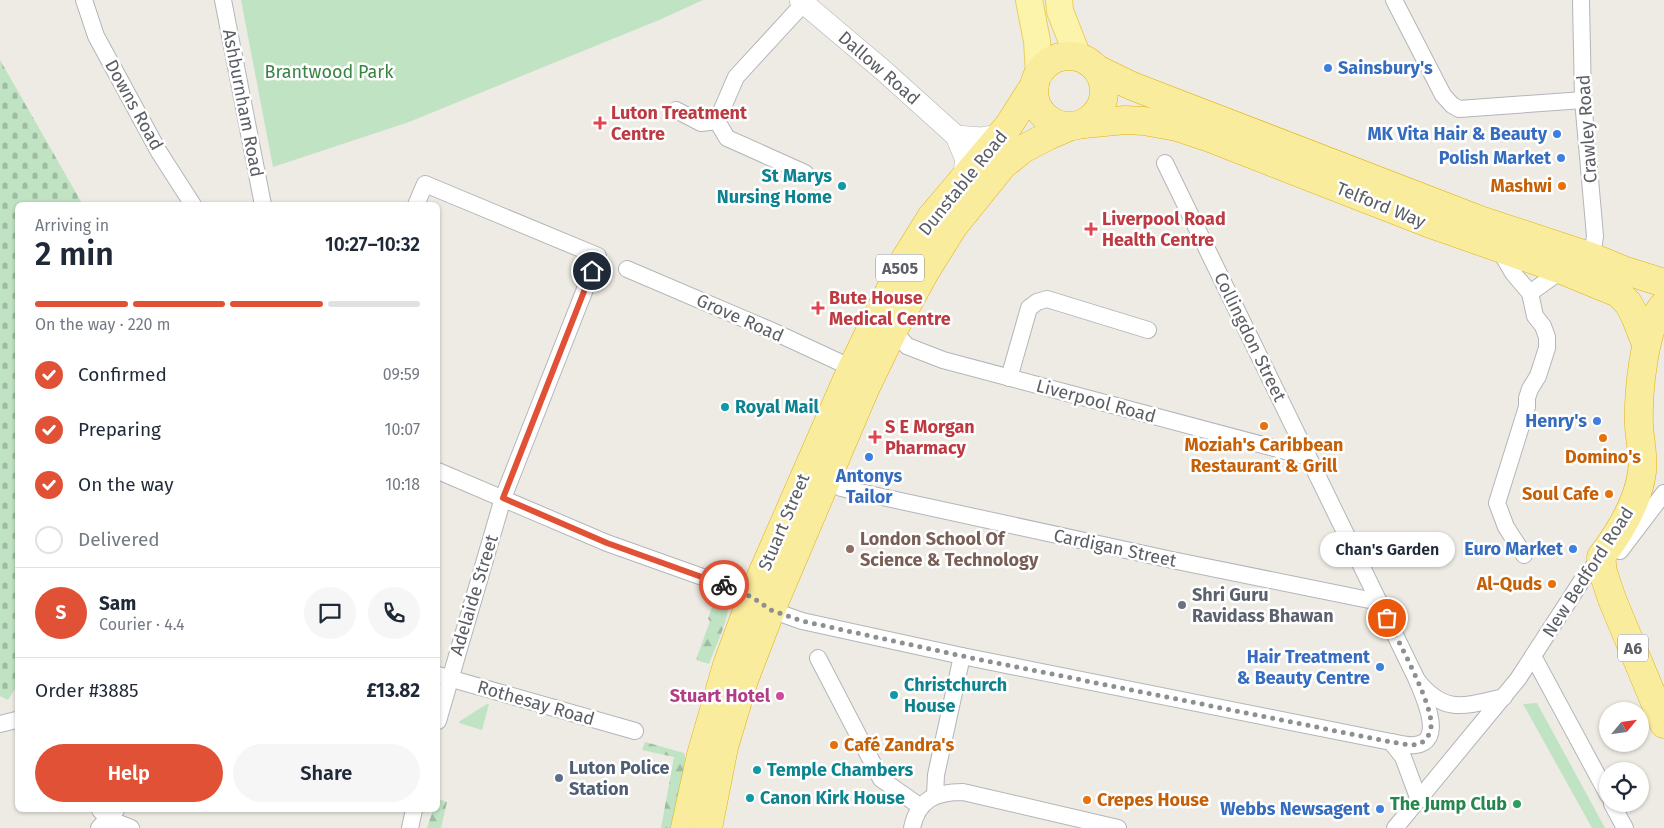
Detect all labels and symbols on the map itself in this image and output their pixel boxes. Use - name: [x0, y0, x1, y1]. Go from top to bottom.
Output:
- street label: Ashburnham Road: [218, 27, 268, 179]
- street label: Dallow Road: [834, 27, 924, 109]
- street label: Downs Road: [100, 56, 168, 154]
- place label: Sainsbury's: [1338, 57, 1433, 79]
- park label: Brantwood Park: [265, 61, 394, 83]
- marker: Sainsbury's: [1322, 62, 1334, 74]
- street label: Crawley Road: [1572, 74, 1602, 184]
- place label: Luton Treatment Centre: [611, 102, 748, 145]
- marker: Luton Treatment Centre: [593, 116, 607, 130]
- place label: MK Vita Hair & Beauty: [1367, 123, 1548, 145]
- street label: Dunstable Road: [914, 126, 1012, 240]
- marker: MK Vita Hair & Beauty: [1551, 128, 1563, 140]
- place label: Polish Market: [1439, 147, 1552, 169]
- marker: Polish Market: [1555, 152, 1567, 164]
- place label: St Marys Nursing Home: [717, 165, 832, 208]
- place label: Mashwi: [1491, 175, 1552, 197]
- street label: Telford Way: [1333, 177, 1429, 233]
- marker: St Marys Nursing Home: [836, 180, 848, 192]
- marker: Mashwi: [1556, 180, 1568, 192]
- place label: Liverpool Road Health Centre: [1102, 208, 1226, 251]
- marker: Liverpool Road Health Centre: [1084, 222, 1098, 236]
- pin: [571, 250, 613, 292]
- road number: A505: [876, 254, 924, 282]
- street label: Collingdon Street: [1209, 269, 1291, 406]
- place label: Bute House Medical Centre: [829, 287, 951, 330]
- street label: Grove Road: [693, 289, 787, 347]
- marker: Bute House Medical Centre: [811, 301, 825, 315]
- street label: Liverpool Road: [1034, 374, 1158, 428]
- place label: Royal Mail: [735, 396, 820, 418]
- marker: Royal Mail: [719, 401, 731, 413]
- place label: Henry's: [1525, 410, 1587, 432]
- marker: Henry's: [1591, 415, 1603, 427]
- place label: S E Morgan Pharmacy: [885, 416, 975, 459]
- marker: Moziah's Caribbean Restaurant & Grill: [1258, 420, 1270, 432]
- marker: S E Morgan Pharmacy: [869, 431, 881, 443]
- marker: Domino's: [1597, 432, 1609, 444]
- place label: Moziah's Caribbean Restaurant & Grill: [1185, 434, 1343, 477]
- place label: Domino's: [1565, 446, 1641, 468]
- marker: Antonys Tailor: [863, 451, 875, 463]
- place label: Antonys Tailor: [835, 465, 902, 508]
- street label: Stuart Street: [754, 470, 815, 574]
- place label: Soul Cafe: [1522, 483, 1599, 505]
- marker: Soul Cafe: [1603, 488, 1615, 500]
- street label: New Bedford Road: [1538, 503, 1638, 641]
- street label: Cardigan Street: [1052, 524, 1179, 572]
- place label: London School Of Science & Technology: [860, 528, 1039, 571]
- street label: Adelaide Street: [445, 531, 503, 658]
- callout: Chan's Garden: [1320, 533, 1454, 568]
- place label: Euro Market: [1464, 538, 1564, 560]
- marker: London School Of Science & Technology: [844, 543, 856, 555]
- marker: Euro Market: [1567, 543, 1579, 555]
- courier: [699, 560, 749, 610]
- place label: Al-Quds: [1476, 573, 1542, 595]
- marker: Al-Quds: [1546, 578, 1558, 590]
- place label: Shri Guru Ravidass Bhawan: [1192, 584, 1334, 627]
- pin: [1366, 597, 1408, 639]
- marker: Shri Guru Ravidass Bhawan: [1176, 599, 1188, 611]
- road number: A6: [1618, 634, 1648, 661]
- place label: Hair Treatment & Beauty Centre: [1237, 646, 1371, 689]
- marker: Hair Treatment & Beauty Centre: [1374, 661, 1386, 673]
- place label: Christchurch House: [904, 674, 1007, 717]
- street label: Rothesay Road: [475, 676, 597, 730]
- place label: Stuart Hotel: [670, 685, 771, 707]
- marker: Christchurch House: [888, 689, 900, 701]
- marker: Stuart Hotel: [774, 690, 786, 702]
- north arrow: [1599, 702, 1649, 752]
- place label: Café Zandra's: [844, 734, 954, 756]
- marker: Café Zandra's: [828, 739, 840, 751]
- place label: Luton Police Station: [569, 757, 670, 800]
- place label: Temple Chambers: [767, 759, 913, 781]
- marker: Temple Chambers: [751, 764, 763, 776]
- marker: Luton Police Station: [553, 772, 565, 784]
- place label: Canon Kirk House: [760, 787, 905, 809]
- place label: Crepes House: [1097, 789, 1209, 811]
- marker: Canon Kirk House: [744, 792, 756, 804]
- place label: The Jump Club: [1390, 793, 1507, 815]
- marker: Crepes House: [1081, 794, 1093, 806]
- place label: Webbs Newsagent: [1220, 798, 1371, 820]
- marker: The Jump Club: [1511, 798, 1523, 810]
- marker: Webbs Newsagent: [1374, 803, 1386, 815]

